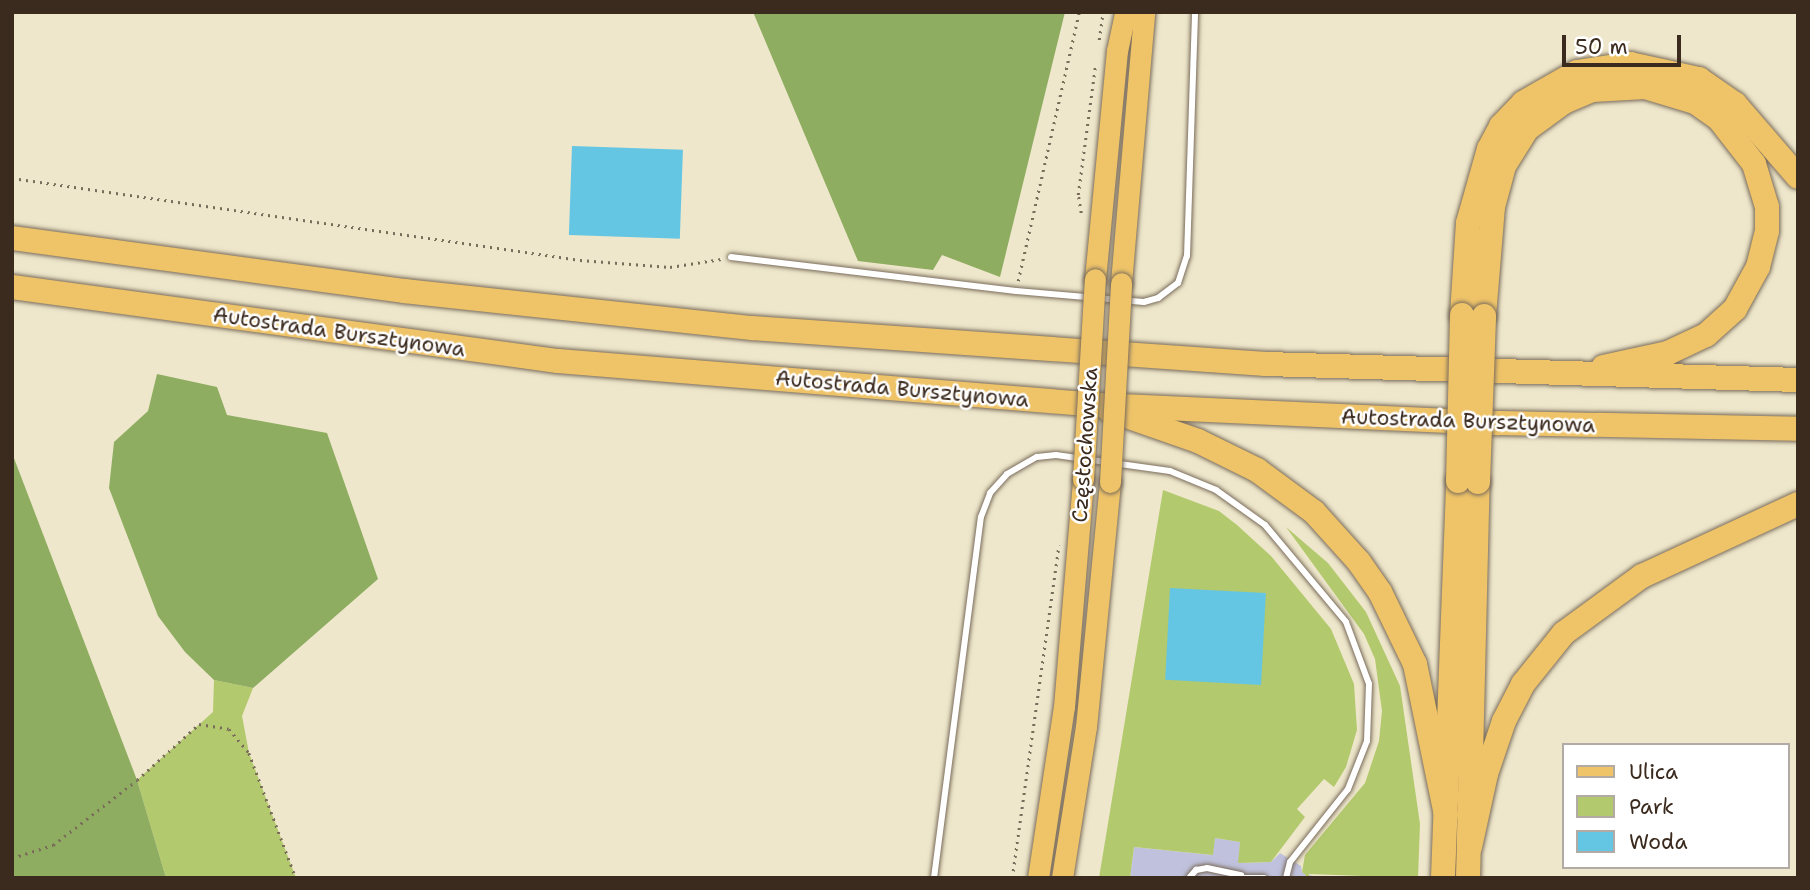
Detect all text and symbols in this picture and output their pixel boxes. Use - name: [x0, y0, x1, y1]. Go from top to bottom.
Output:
- scale bar: [1565, 21, 1684, 65]
- text: 50 m: [1575, 33, 1628, 61]
- street label: Autostrada Bursztynowa: [211, 302, 467, 362]
- street label: Autostrada Bursztynowa: [774, 365, 1030, 413]
- street label: Częstochowska: [1067, 367, 1103, 523]
- street label: Autostrada Bursztynowa: [1340, 404, 1596, 438]
- legend: [1562, 743, 1789, 869]
- text: Ulica: [1629, 758, 1678, 786]
- text: Park: [1629, 793, 1674, 821]
- text: Woda: [1629, 828, 1687, 856]

